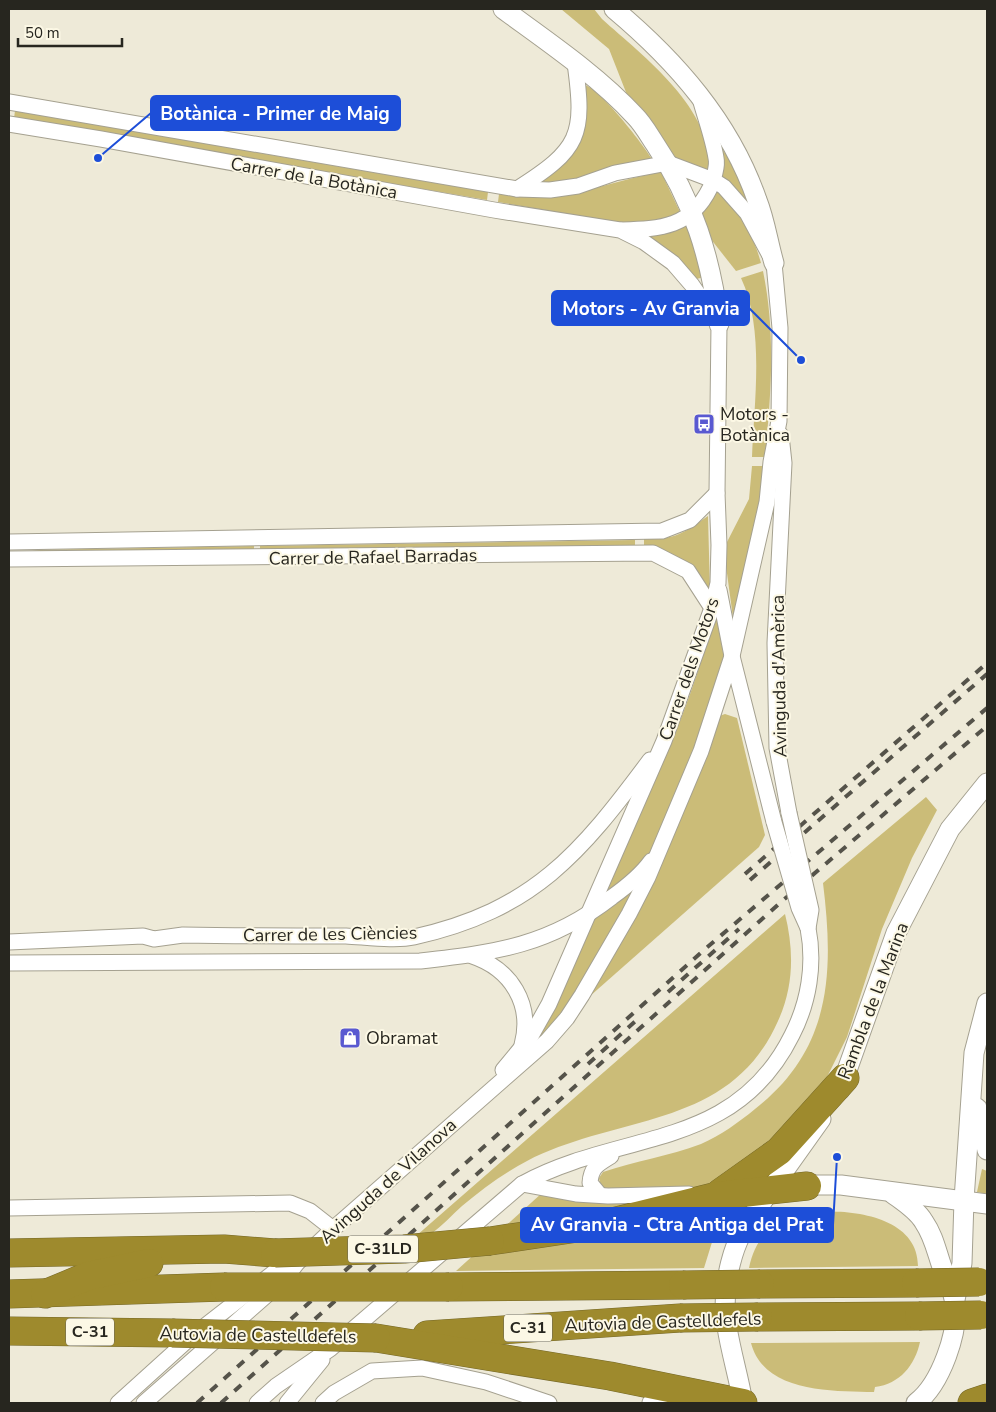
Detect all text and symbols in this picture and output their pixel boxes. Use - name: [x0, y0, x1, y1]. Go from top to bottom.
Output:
- scale bar: [18, 15, 121, 47]
- text: 50 m: [25, 23, 60, 43]
- callout: Botànica - Primer de Maig: [151, 96, 400, 130]
- text: Botànica - Primer de Maig: [160, 101, 390, 127]
- street label: Carrer de la Botànica: [229, 152, 399, 204]
- callout: Motors - Av Granvia: [552, 291, 749, 325]
- text: Motors - Av Granvia: [562, 296, 740, 322]
- place label: Motors - Botànica: [720, 402, 790, 447]
- bus stop icon: Motors - Botànica: [692, 412, 716, 436]
- street label: Carrer de Rafael Barradas: [268, 543, 478, 571]
- street label: Carrer dels Motors: [653, 594, 725, 744]
- street label: Avinguda d'Amèrica: [766, 594, 792, 758]
- street label: Rambla de la Marina: [832, 919, 914, 1083]
- street label: Carrer de les Ciències: [243, 920, 417, 948]
- shop icon: Obramat: [338, 1026, 362, 1050]
- place label: Obramat: [366, 1026, 438, 1050]
- street label: Avinguda de Vilanova: [314, 1113, 462, 1249]
- callout: Av Granvia - Ctra Antiga del Prat: [521, 1208, 833, 1242]
- text: Av Granvia - Ctra Antiga del Prat: [531, 1212, 824, 1238]
- road number: C-31LD: [348, 1236, 418, 1262]
- street label: Autovia de Castelldefels: [564, 1307, 762, 1337]
- road number: C-31: [504, 1315, 552, 1342]
- road number: C-31: [66, 1318, 114, 1345]
- street label: Autovia de Castelldefels: [159, 1321, 357, 1349]

